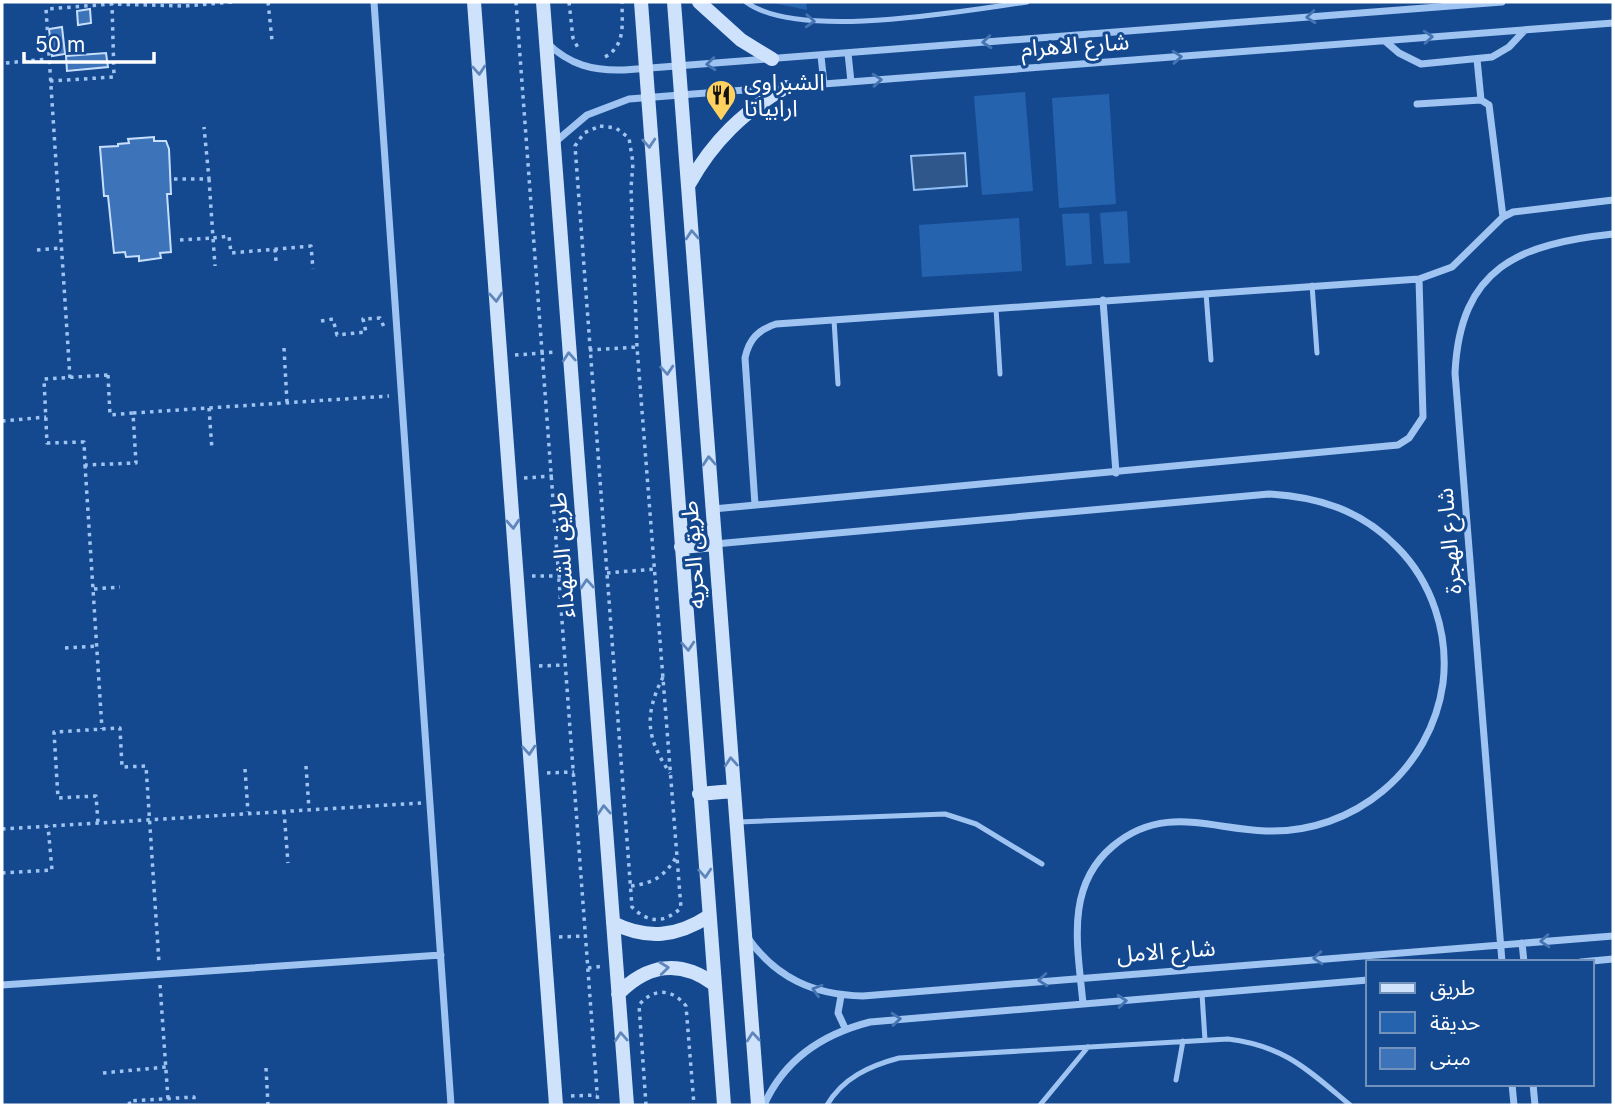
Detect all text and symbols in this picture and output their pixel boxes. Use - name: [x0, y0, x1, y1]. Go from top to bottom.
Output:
- one-way arrow: [1306, 9, 1317, 24]
- one-way arrow: [805, 13, 816, 28]
- scale bar: [24, 21, 154, 65]
- street label: شارع الاهرام: [1020, 27, 1130, 67]
- one-way arrow: [1423, 30, 1434, 45]
- text: 50 m: [35, 32, 85, 57]
- one-way arrow: [981, 34, 992, 49]
- one-way arrow: [1172, 50, 1183, 65]
- one-way arrow: [705, 56, 716, 71]
- one-way arrow: [471, 65, 486, 76]
- place label: الشبراوى ارابياتا: [744, 68, 825, 122]
- one-way arrow: [872, 73, 883, 88]
- restaurant icon: الشبراوى ارابياتا: [704, 78, 738, 122]
- one-way arrow: [642, 138, 657, 149]
- one-way arrow: [685, 229, 700, 240]
- one-way arrow: [488, 292, 503, 303]
- one-way arrow: [562, 351, 577, 362]
- one-way arrow: [659, 365, 674, 376]
- one-way arrow: [702, 456, 717, 467]
- street label: شارع الهجرة: [1430, 486, 1471, 595]
- street label: طريق الشهداء: [544, 491, 580, 619]
- street label: طريق الحريه: [675, 500, 711, 610]
- one-way arrow: [505, 518, 520, 529]
- one-way arrow: [580, 578, 595, 589]
- one-way arrow: [680, 641, 695, 652]
- one-way arrow: [522, 745, 537, 756]
- one-way arrow: [724, 756, 739, 767]
- one-way arrow: [597, 805, 612, 816]
- one-way arrow: [697, 867, 712, 878]
- one-way arrow: [1539, 933, 1550, 948]
- street label: شارع الامل: [1116, 934, 1217, 971]
- one-way arrow: [1313, 951, 1324, 966]
- legend: [1366, 960, 1594, 1086]
- one-way arrow: [658, 961, 670, 976]
- one-way arrow: [1037, 972, 1048, 987]
- text: طريق: [1430, 975, 1475, 1001]
- one-way arrow: [811, 983, 823, 998]
- one-way arrow: [1117, 994, 1128, 1009]
- text: حديقة: [1430, 1010, 1480, 1035]
- one-way arrow: [890, 1012, 901, 1027]
- one-way arrow: [614, 1031, 629, 1042]
- one-way arrow: [746, 1031, 761, 1042]
- text: مبنى: [1430, 1045, 1471, 1070]

